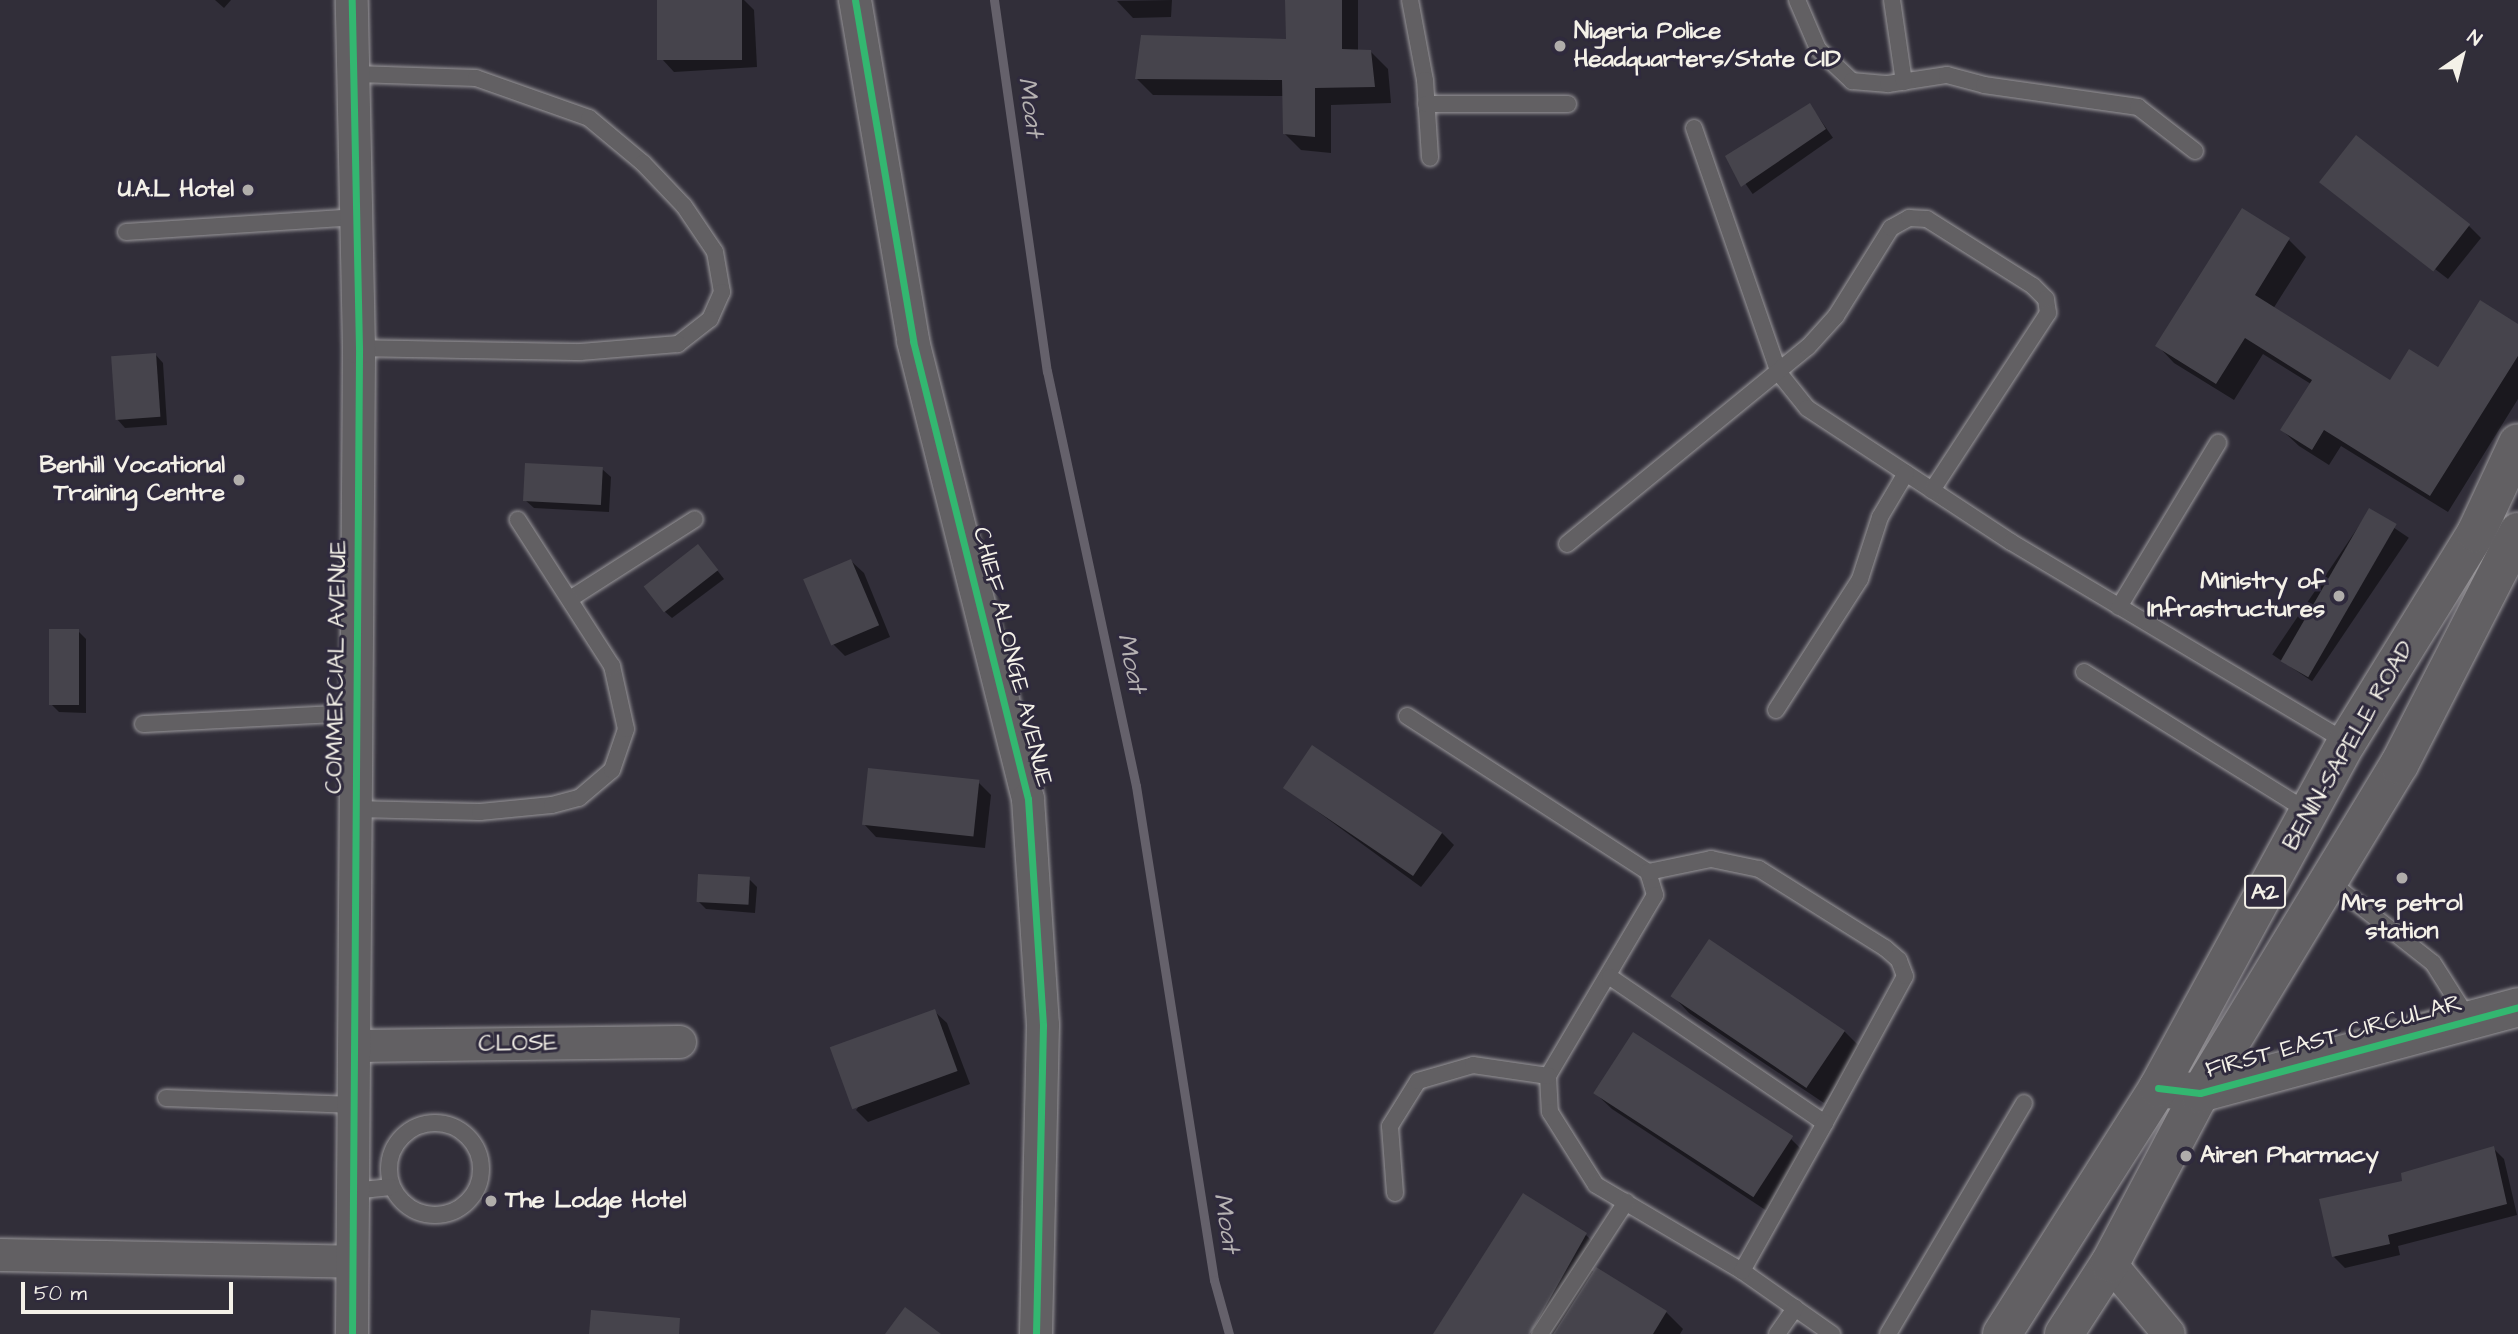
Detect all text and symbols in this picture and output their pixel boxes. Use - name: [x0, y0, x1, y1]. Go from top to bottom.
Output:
- place label: Nigeria Police Headquarters/State CID: [1574, 18, 1841, 74]
- north arrow: [2427, 21, 2497, 91]
- text: N: [2462, 24, 2487, 53]
- marker: Nigeria Police Headquarters/State CID: [1552, 38, 1568, 54]
- water label: Moat: [1010, 75, 1050, 139]
- place label: U.A.L Hotel: [118, 176, 234, 204]
- marker: U.A.L Hotel: [240, 182, 256, 198]
- place label: Benhill Vocational Training Centre: [40, 452, 225, 508]
- marker: Benhill Vocational Training Centre: [231, 472, 247, 488]
- street label: CHIEF ALONGE AVENUE: [966, 524, 1058, 790]
- street label: COMMERCIAL AVENUE: [320, 540, 354, 794]
- place label: Ministry of Infrastructures: [2147, 568, 2325, 624]
- marker: Ministry of Infrastructures: [2331, 588, 2347, 604]
- water label: Moat: [1110, 630, 1152, 696]
- street label: BENIN-SAPELE ROAD: [2277, 636, 2421, 856]
- marker: Mrs petrol station: [2394, 870, 2410, 886]
- road number: A2: [2244, 872, 2286, 912]
- place label: Mrs petrol station: [2341, 890, 2463, 946]
- street label: FIRST EAST CIRCULAR: [2203, 989, 2465, 1085]
- street label: CLOSE: [478, 1029, 558, 1059]
- place label: Airen Pharmacy: [2200, 1142, 2379, 1170]
- marker: Airen Pharmacy: [2178, 1148, 2194, 1164]
- place label: The Lodge Hotel: [505, 1187, 686, 1215]
- water label: Moat: [1206, 1191, 1246, 1255]
- marker: The Lodge Hotel: [483, 1193, 499, 1209]
- scale bar: [24, 1268, 236, 1312]
- text: 50 m: [34, 1279, 87, 1308]

